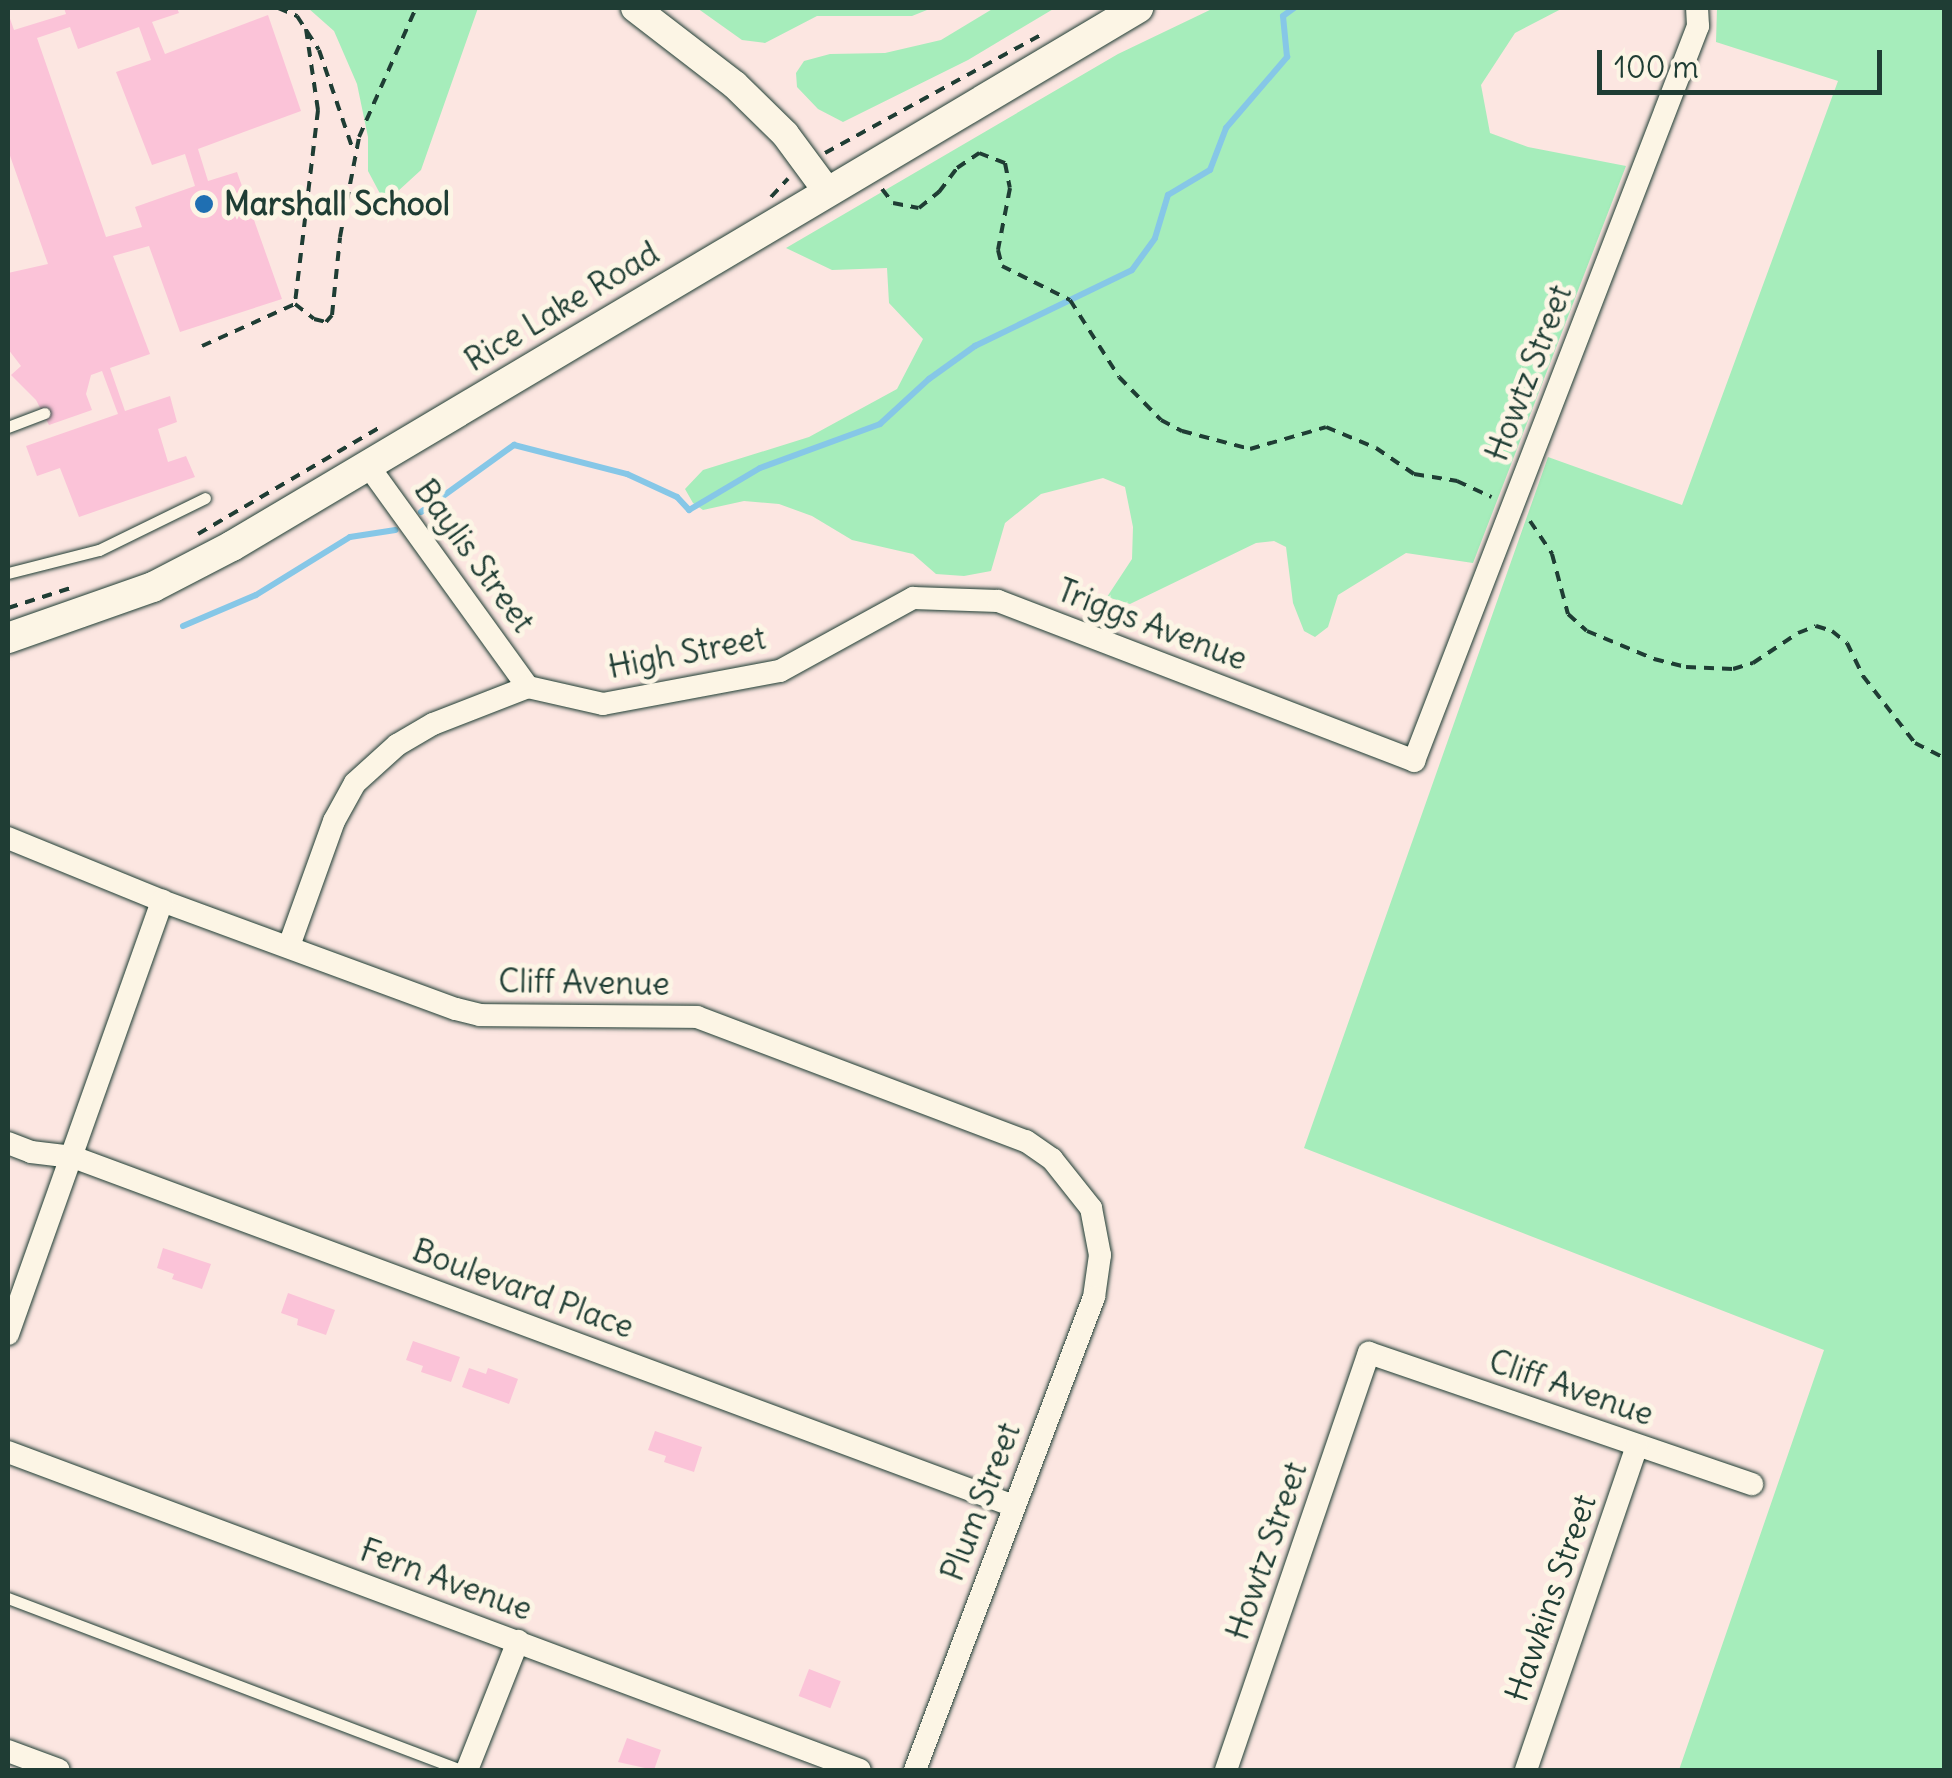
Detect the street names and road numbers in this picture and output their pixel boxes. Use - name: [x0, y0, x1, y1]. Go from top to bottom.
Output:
- street label: Rice Lake Road: [458, 234, 666, 380]
- street label: Howtz Street: [1478, 280, 1580, 466]
- street label: Baylis Street: [406, 472, 542, 640]
- street label: Triggs Avenue: [1052, 571, 1252, 679]
- street label: High Street: [605, 619, 769, 687]
- street label: Cliff Avenue: [498, 962, 670, 1004]
- street label: Boulevard Place: [407, 1231, 639, 1347]
- street label: Cliff Avenue: [1484, 1342, 1658, 1434]
- street label: Plum Street: [933, 1418, 1029, 1586]
- street label: Howtz Street: [1219, 1457, 1315, 1645]
- street label: Hawkins Street: [1498, 1490, 1604, 1706]
- street label: Fern Avenue: [355, 1531, 537, 1629]

